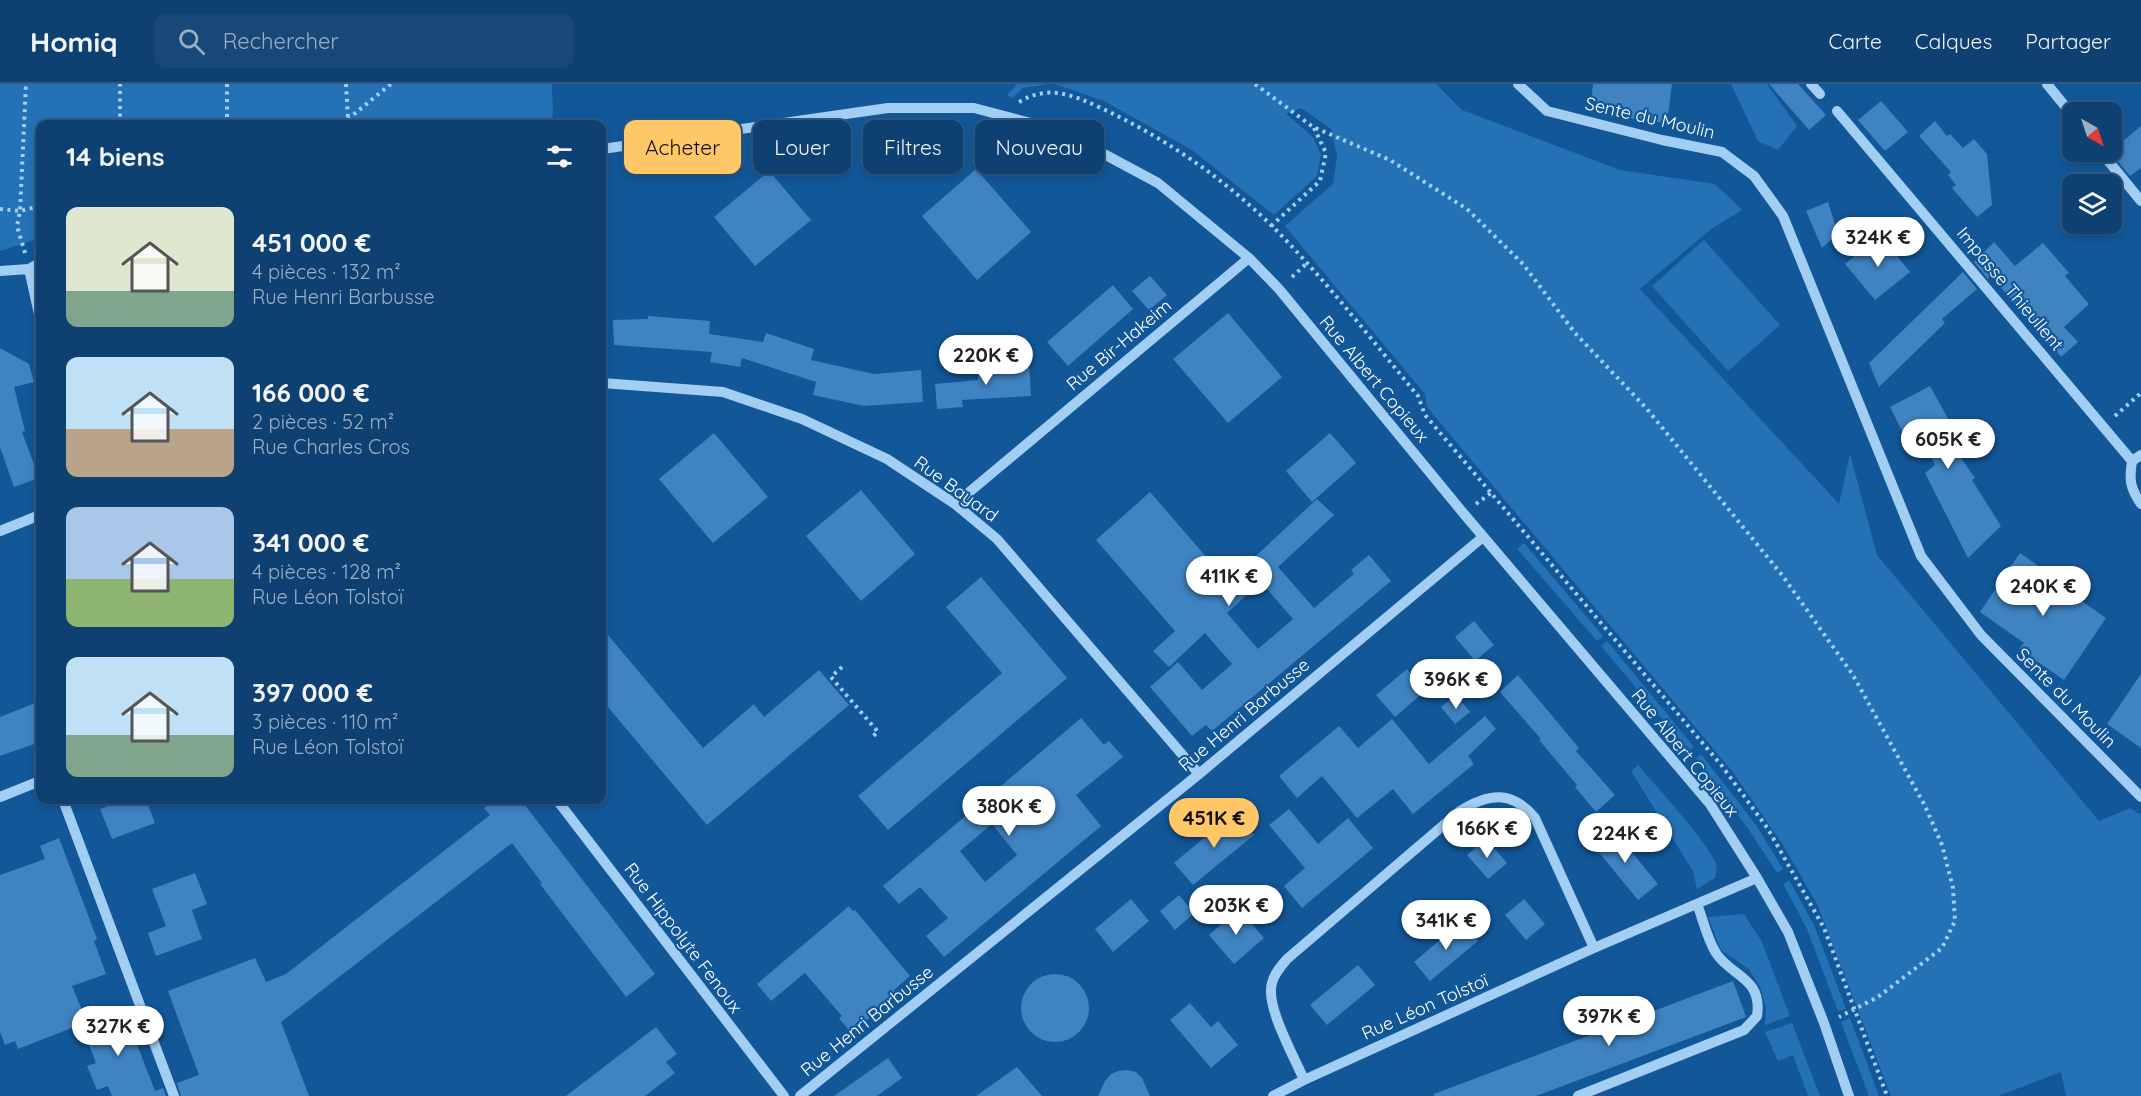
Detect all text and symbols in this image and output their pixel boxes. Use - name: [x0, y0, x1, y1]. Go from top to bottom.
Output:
- search box: [154, 14, 574, 68]
- text: Homiq: [30, 24, 118, 59]
- icon: search: [175, 25, 208, 58]
- text: Rechercher: [223, 27, 339, 55]
- text: Carte: [1828, 28, 1882, 54]
- text: Calques: [1915, 28, 1992, 54]
- text: Partager: [2025, 28, 2111, 54]
- street label: Sente du Moulin: [1583, 91, 1717, 144]
- north arrow: [2062, 102, 2122, 162]
- map controls: [2062, 102, 2122, 234]
- chip: Acheter: [624, 120, 741, 174]
- chip: Louer: [753, 120, 851, 174]
- chip: Filtres: [863, 120, 963, 174]
- chip: Nouveau: [975, 120, 1104, 174]
- text: 14 biens: [66, 140, 165, 173]
- icon: filters: [543, 140, 576, 173]
- button: layers: [2062, 174, 2122, 234]
- pin: 324K €: [1829, 217, 1927, 268]
- street label: Impasse Thieullent: [1952, 222, 2069, 355]
- text: 324K €: [1845, 224, 1911, 249]
- text: 451 000 €: [252, 226, 371, 259]
- icon: home: [114, 231, 186, 303]
- text: 4 pièces · 132 m²: [252, 259, 401, 284]
- text: Rue Henri Barbusse: [252, 284, 434, 309]
- street label: Rue Bir-Hakeim: [1061, 294, 1176, 395]
- street label: Rue Albert Copieux: [1315, 311, 1434, 447]
- pin: 220K €: [937, 335, 1035, 386]
- text: 220K €: [953, 342, 1019, 367]
- text: 166 000 €: [252, 376, 370, 409]
- icon: home: [114, 381, 186, 453]
- text: 2 pièces · 52 m²: [252, 409, 394, 434]
- pin: 605K €: [1899, 419, 1997, 470]
- text: 605K €: [1915, 426, 1981, 451]
- text: Rue Charles Cros: [252, 434, 410, 459]
- street label: Rue Bayard: [910, 450, 1003, 527]
- text: 341 000 €: [252, 526, 369, 559]
- icon: home: [114, 531, 186, 603]
- pin: 411K €: [1180, 556, 1278, 607]
- text: 4 pièces · 128 m²: [252, 559, 401, 584]
- text: 411K €: [1200, 563, 1258, 588]
- pin: 240K €: [1994, 566, 2092, 617]
- text: 240K €: [2010, 573, 2076, 598]
- text: Rue Léon Tolstoï: [252, 584, 403, 609]
- street label: Sente du Moulin: [2011, 643, 2121, 753]
- street label: Rue Henri Barbusse: [1173, 653, 1314, 776]
- pin: 396K €: [1407, 659, 1505, 710]
- text: 396K €: [1424, 666, 1488, 691]
- text: 397 000 €: [252, 676, 373, 709]
- icon: home: [114, 681, 186, 753]
- street label: Rue Albert Copieux: [1627, 684, 1744, 822]
- text: 3 pièces · 110 m²: [252, 709, 398, 734]
- text: Rue Léon Tolstoï: [252, 734, 403, 759]
- pin: 380K €: [960, 786, 1058, 837]
- text: 380K €: [976, 793, 1042, 818]
- pin: 451K €: [1165, 798, 1263, 849]
- text: 451K €: [1183, 805, 1245, 830]
- pin: 166K €: [1438, 808, 1536, 859]
- pin: 224K €: [1576, 813, 1674, 864]
- text: 166K €: [1456, 815, 1518, 840]
- text: 224K €: [1592, 820, 1658, 845]
- street label: Rue Hippolyte Fenoux: [619, 858, 748, 1018]
- pin: 203K €: [1187, 885, 1285, 936]
- text: 203K €: [1203, 892, 1269, 917]
- pin: 341K €: [1397, 900, 1495, 951]
- text: 341K €: [1416, 907, 1476, 932]
- street label: Rue Henri Barbusse: [796, 960, 938, 1081]
- street label: Rue Léon Tolstoï: [1358, 968, 1493, 1045]
- pin: 397K €: [1560, 996, 1658, 1047]
- text: 397K €: [1577, 1003, 1641, 1028]
- pin: 327K €: [69, 1006, 167, 1057]
- text: 327K €: [86, 1013, 150, 1038]

